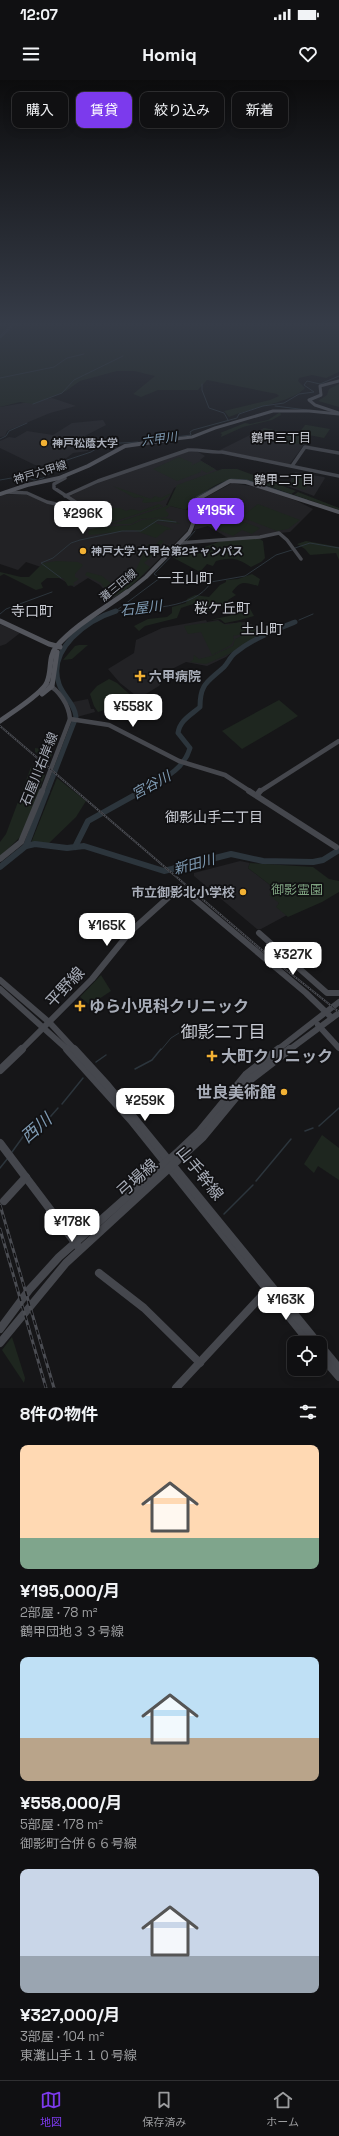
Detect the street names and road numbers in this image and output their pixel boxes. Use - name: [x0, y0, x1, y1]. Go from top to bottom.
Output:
- street label: 神戸六甲線: [12, 457, 68, 487]
- street label: 灘三田線: [96, 566, 140, 604]
- street label: 石屋川右岸線: [17, 730, 61, 808]
- street label: 平野線: [41, 962, 89, 1012]
- street label: 山手幹線: [172, 1142, 228, 1204]
- street label: 弓場線: [112, 1154, 162, 1202]

